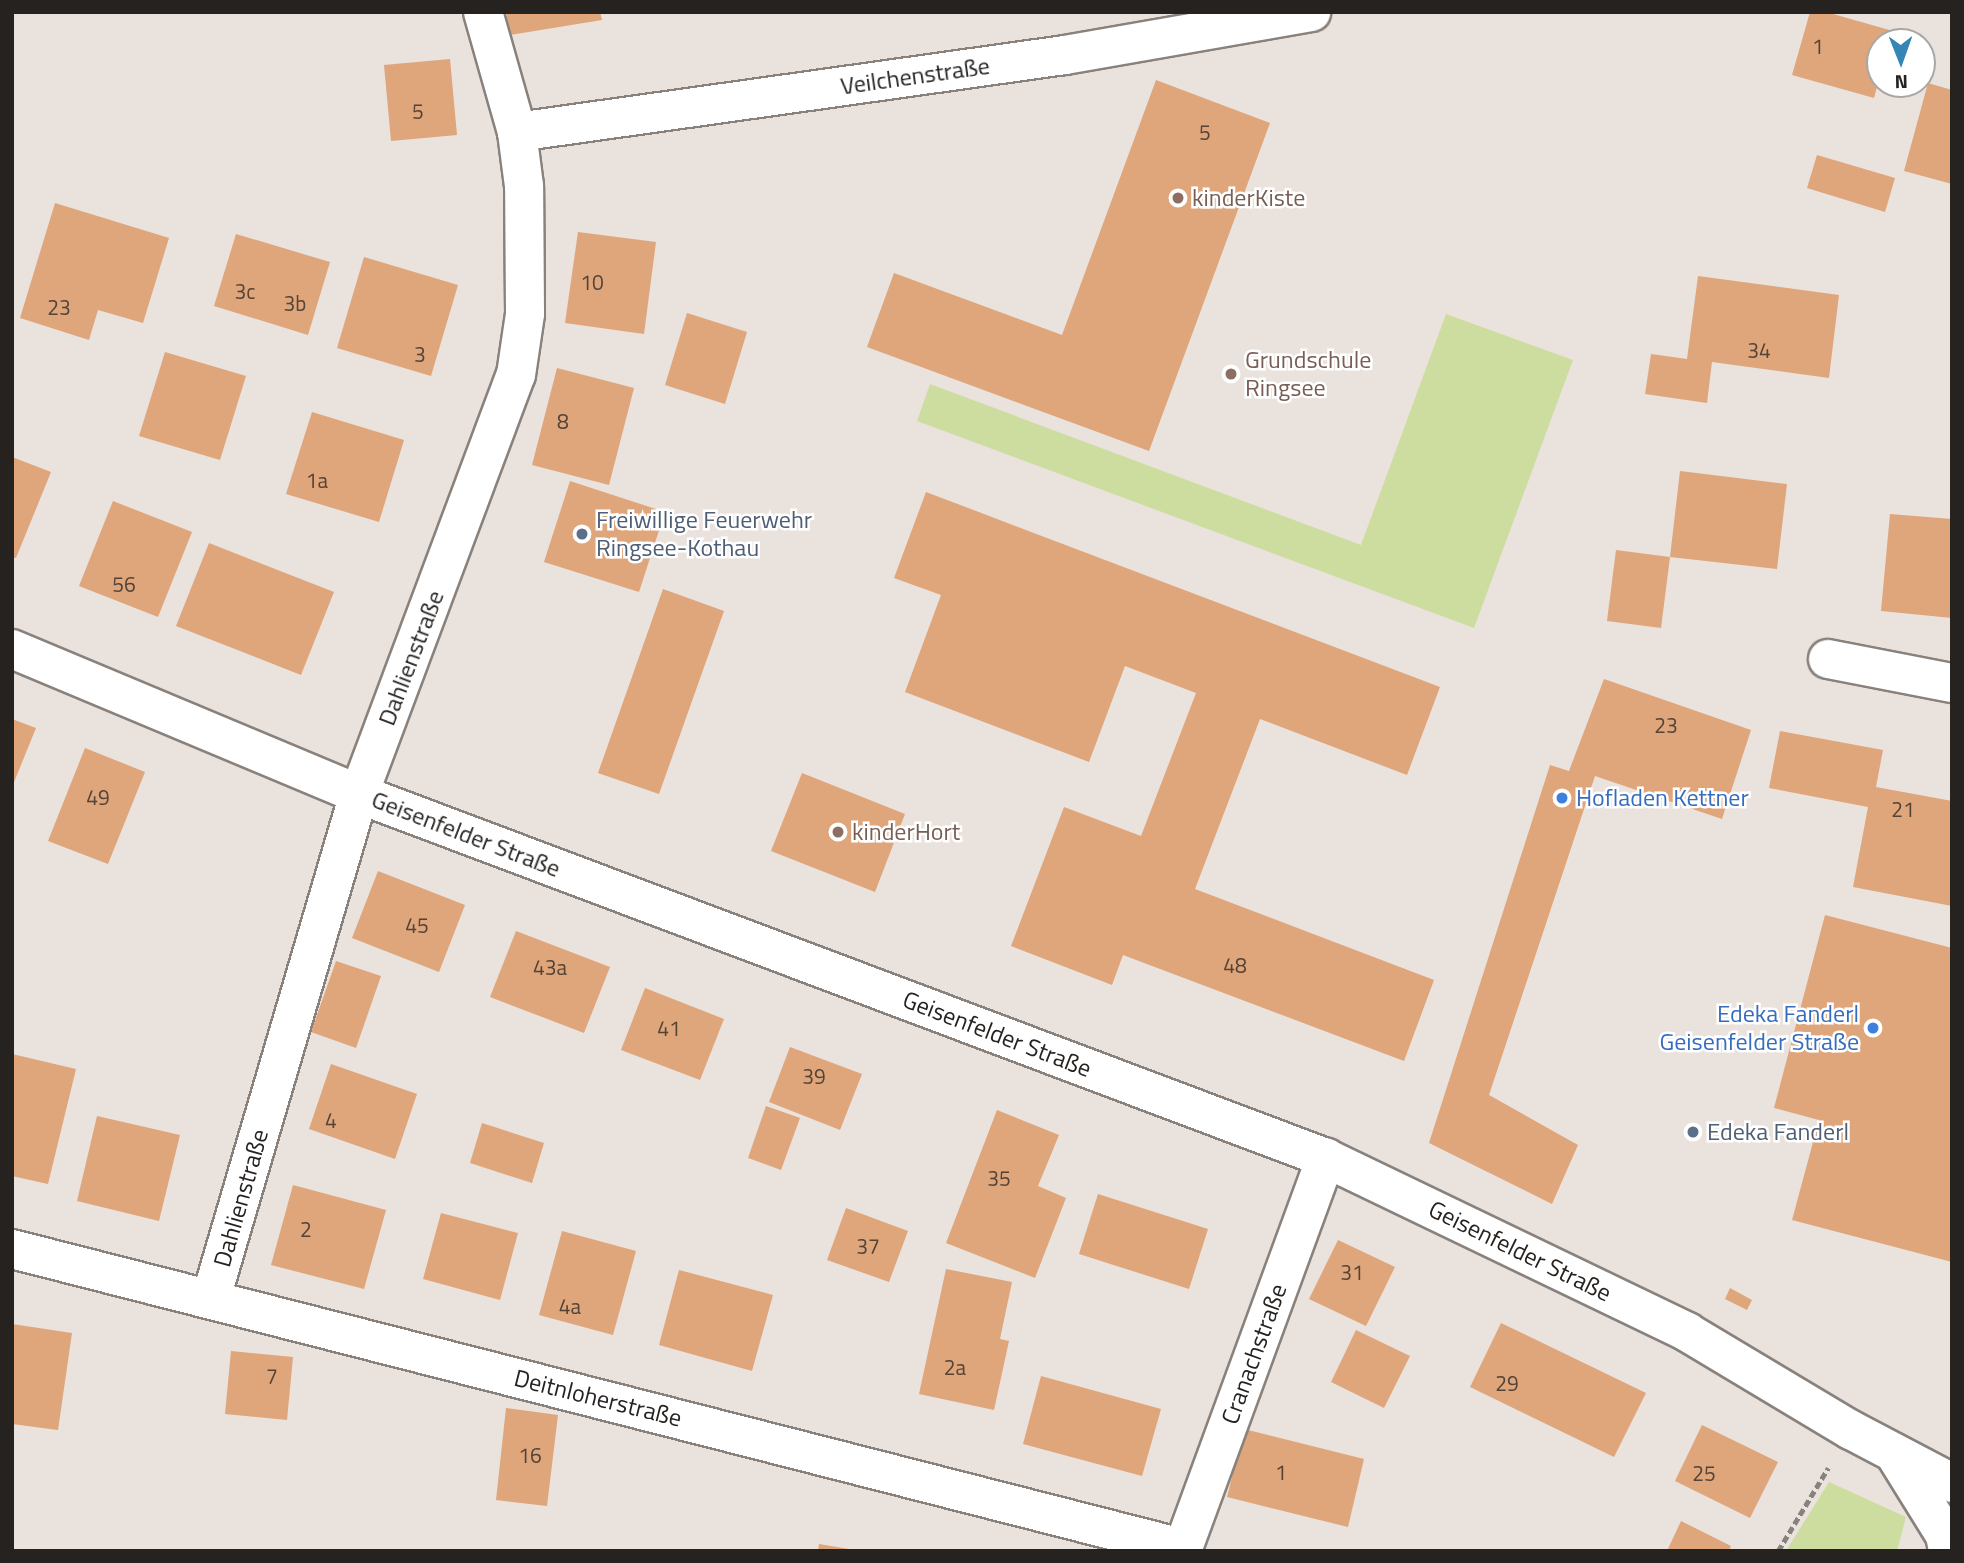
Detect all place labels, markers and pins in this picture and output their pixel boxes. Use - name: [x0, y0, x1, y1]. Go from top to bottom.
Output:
- place label: kinderKiste: [1192, 184, 1305, 212]
- marker: kinderKiste: [1170, 190, 1186, 206]
- place label: Grundschule Ringsee: [1245, 346, 1371, 402]
- marker: Grundschule Ringsee: [1223, 366, 1239, 382]
- place label: Freiwillige Feuerwehr Ringsee-Kothau: [596, 506, 812, 562]
- marker: Freiwillige Feuerwehr Ringsee-Kothau: [574, 526, 590, 542]
- place label: Hofladen Kettner: [1576, 784, 1749, 812]
- marker: Hofladen Kettner: [1554, 790, 1570, 806]
- place label: kinderHort: [852, 818, 960, 846]
- marker: kinderHort: [830, 824, 846, 840]
- place label: Edeka Fanderl Geisenfelder Straße: [1659, 1000, 1859, 1056]
- marker: Edeka Fanderl Geisenfelder Straße: [1865, 1020, 1881, 1036]
- place label: Edeka Fanderl: [1707, 1118, 1849, 1146]
- marker: Edeka Fanderl: [1685, 1124, 1701, 1140]

